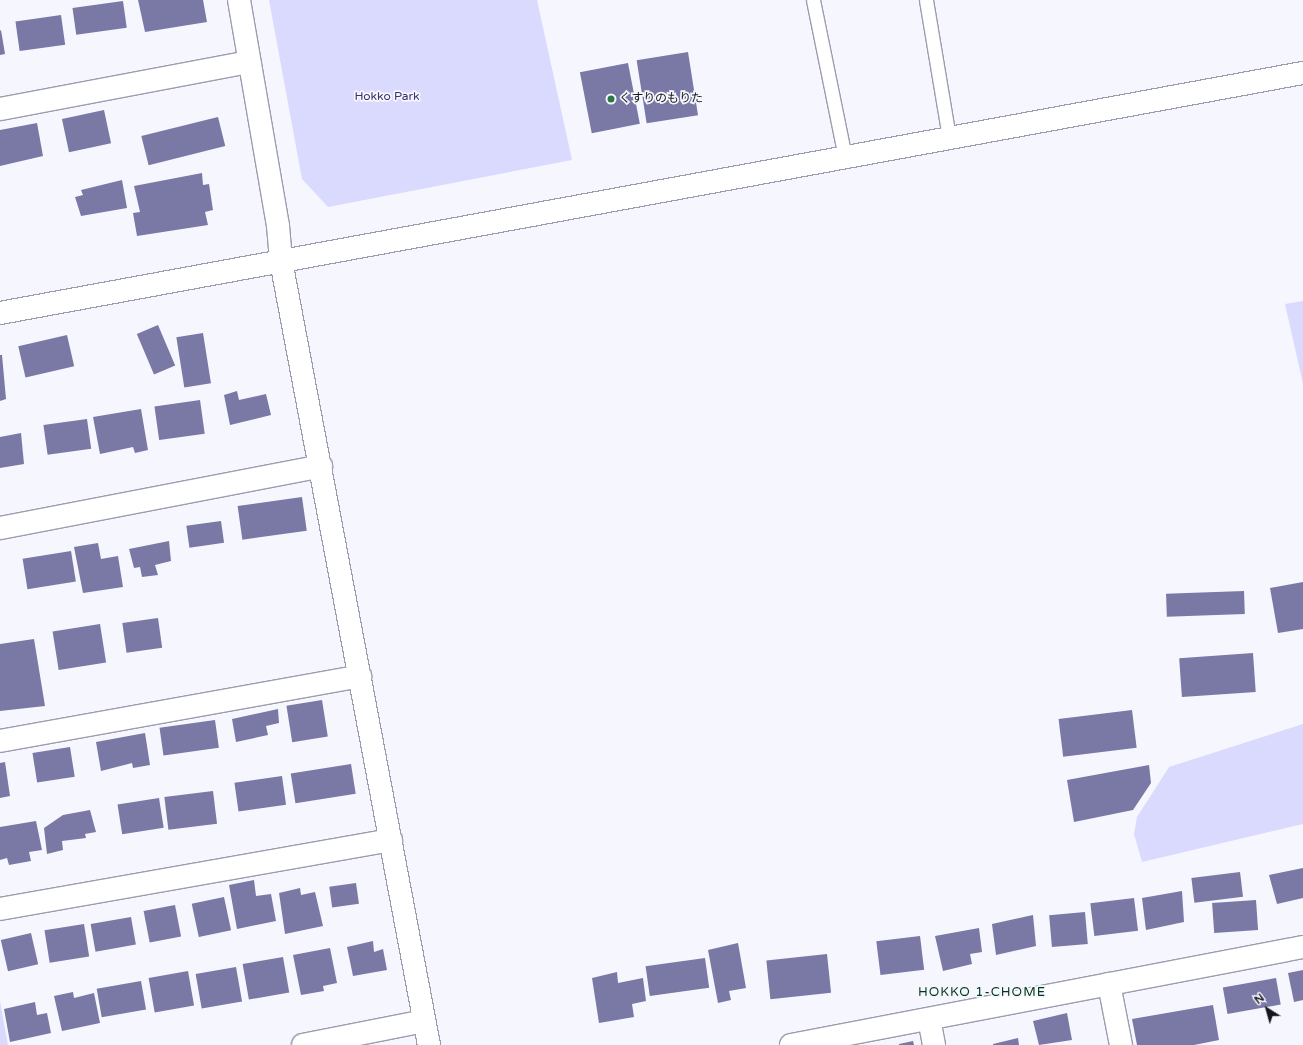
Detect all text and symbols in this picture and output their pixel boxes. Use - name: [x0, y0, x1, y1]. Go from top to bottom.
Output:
- park label: Hokko Park: [354, 90, 420, 104]
- place label: くすりのもりた: [619, 92, 703, 106]
- marker: くすりのもりた: [606, 94, 616, 104]
- district label: HOKKO 1-CHOME: [918, 984, 1046, 1000]
- north arrow: [1247, 989, 1287, 1029]
- text: N: [1252, 991, 1267, 1007]

